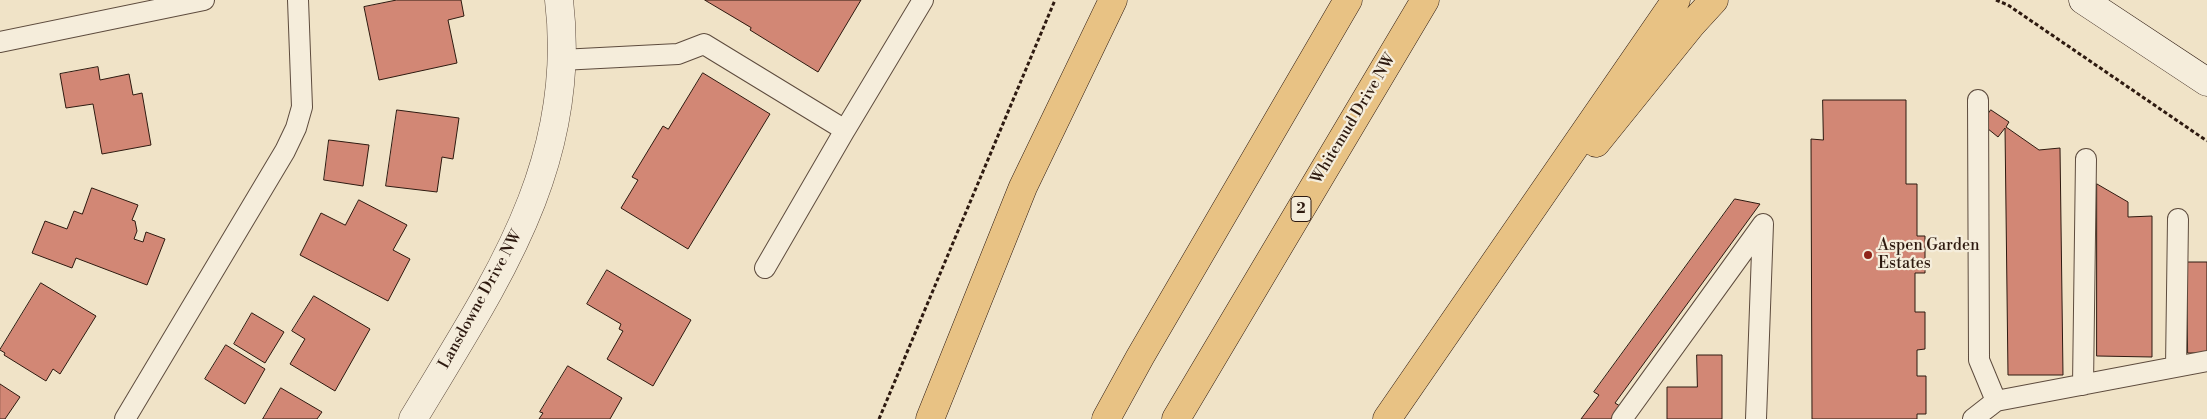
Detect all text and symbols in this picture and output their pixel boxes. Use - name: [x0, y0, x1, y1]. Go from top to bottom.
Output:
- street label: Whitemud Drive NW: [1307, 50, 1401, 188]
- road number: 2: [1291, 196, 1311, 222]
- street label: Lansdowne Drive NW: [435, 227, 527, 373]
- place label: Aspen Garden Estates: [1878, 236, 1980, 274]
- marker: Aspen Garden Estates: [1862, 249, 1874, 261]

